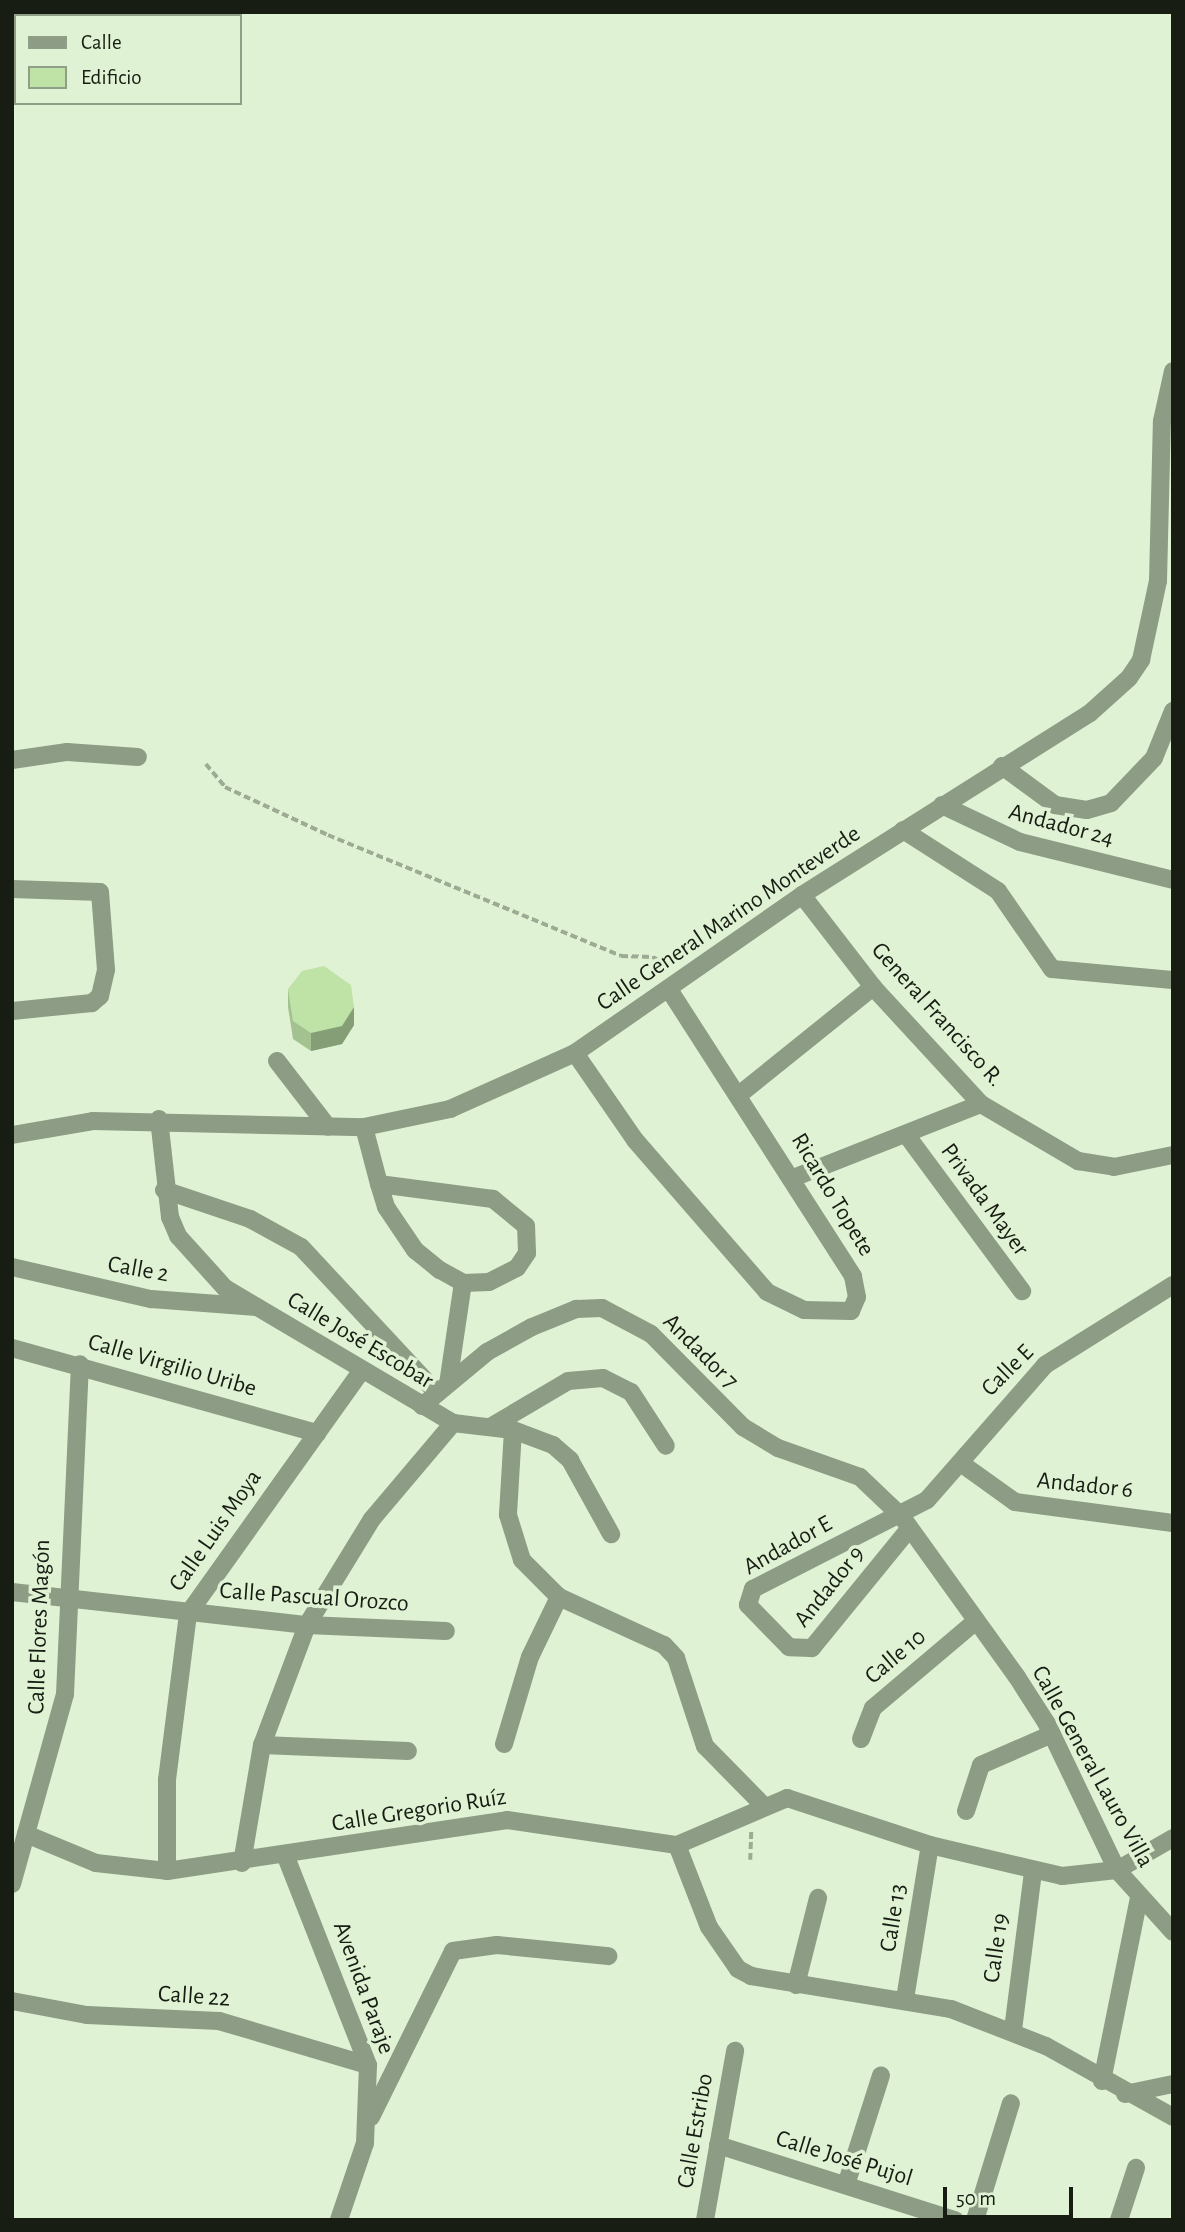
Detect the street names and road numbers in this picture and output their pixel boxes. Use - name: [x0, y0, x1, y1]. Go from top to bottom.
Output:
- street label: Andador 24: [1005, 798, 1117, 854]
- street label: Calle General Marino Monteverde: [592, 820, 866, 1018]
- street label: General Francisco R.: [864, 937, 1010, 1093]
- street label: Ricardo Topete: [784, 1128, 880, 1262]
- street label: Privada Mayer: [933, 1138, 1035, 1262]
- street label: Calle 2: [105, 1250, 171, 1290]
- street label: Calle José Escobar: [282, 1286, 438, 1396]
- street label: Andador 7: [656, 1308, 744, 1396]
- street label: Calle Virgilio Uribe: [84, 1328, 260, 1404]
- street label: Calle E: [976, 1339, 1040, 1403]
- street label: Calle Luis Moya: [163, 1465, 269, 1597]
- street label: Andador 6: [1036, 1467, 1134, 1505]
- street label: Andador E: [739, 1510, 837, 1582]
- street label: Calle Flores Magón: [23, 1539, 57, 1715]
- street label: Andador 9: [788, 1540, 872, 1634]
- street label: Calle Pascual Orozco: [218, 1577, 410, 1619]
- street label: Calle 10: [859, 1623, 933, 1691]
- street label: Calle General Lauro Villa: [1025, 1661, 1159, 1873]
- street label: Calle Gregorio Ruíz: [330, 1783, 508, 1839]
- street label: Calle 13: [874, 1882, 914, 1954]
- street label: Calle 19: [978, 1911, 1016, 1985]
- street label: Avenida Paraje: [326, 1918, 400, 2058]
- street label: Calle 22: [157, 1980, 231, 2014]
- street label: Calle Estribo: [672, 2071, 720, 2191]
- street label: Calle José Pujol: [772, 2125, 916, 2193]

